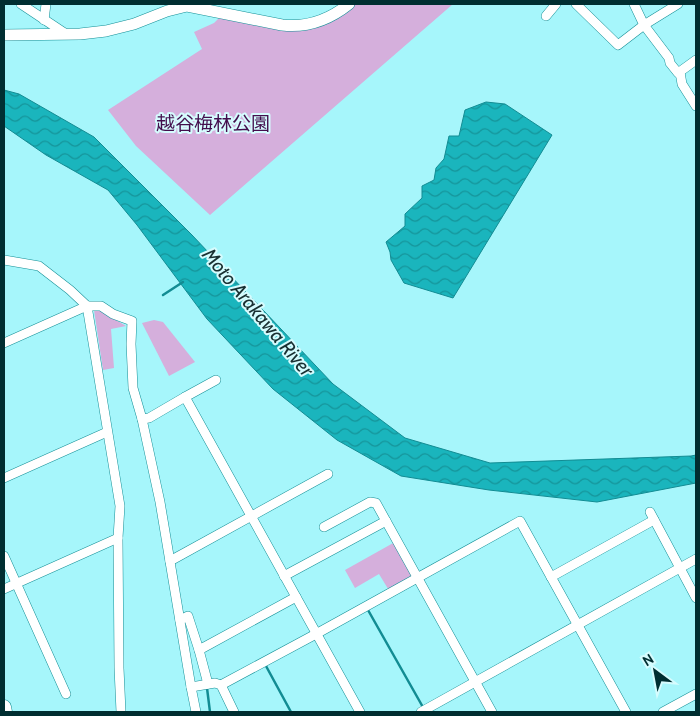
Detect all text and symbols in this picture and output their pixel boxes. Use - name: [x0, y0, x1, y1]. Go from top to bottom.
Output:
- park label: 越谷梅林公園: [156, 112, 270, 135]
- water label: Moto Arakawa River: [197, 242, 319, 382]
- north arrow: [630, 646, 680, 696]
- text: N: [639, 650, 657, 670]

